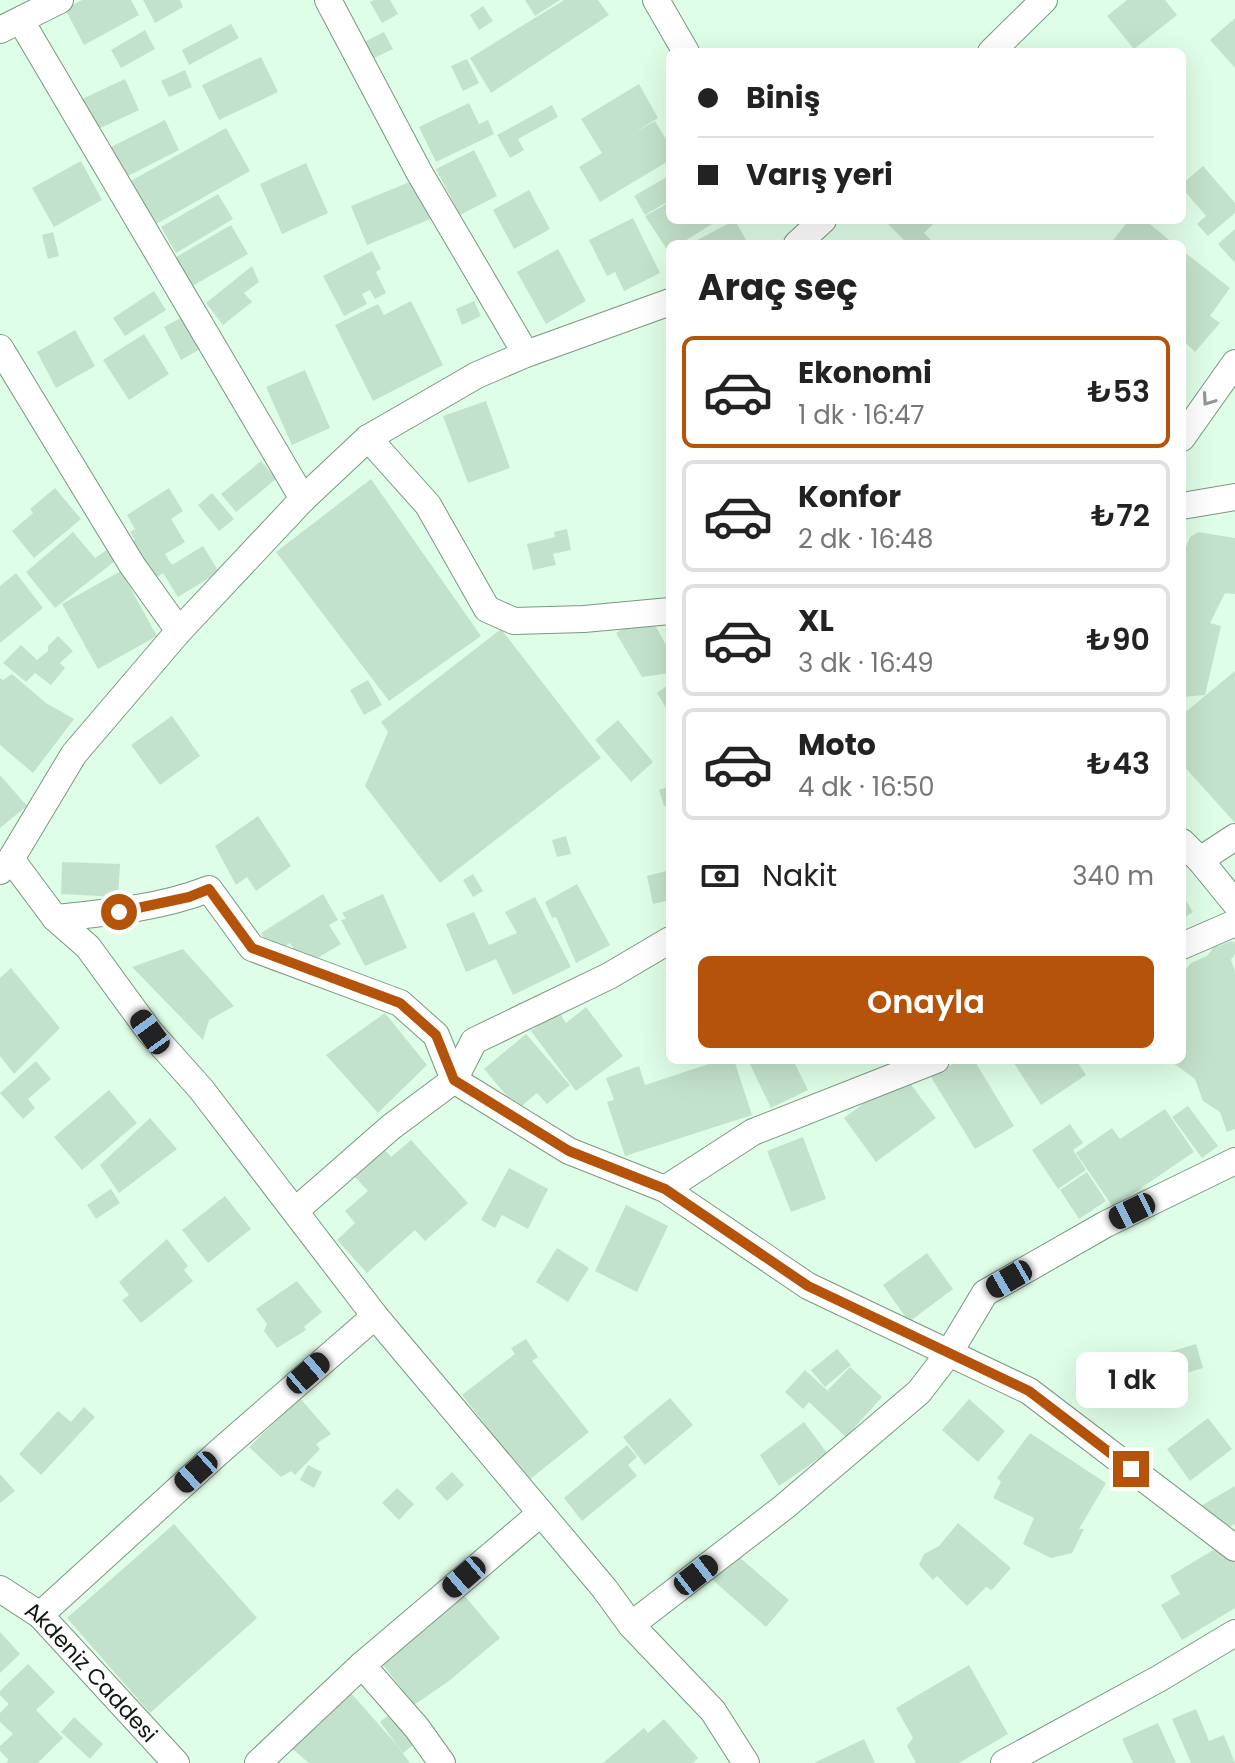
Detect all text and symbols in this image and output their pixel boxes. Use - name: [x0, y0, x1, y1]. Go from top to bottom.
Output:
- text: Biniş: [746, 76, 820, 119]
- text: Varış yeri: [746, 153, 893, 196]
- text: Araç seç: [698, 262, 858, 313]
- text: Ekonomi: [798, 351, 932, 394]
- icon: car: [702, 356, 774, 428]
- text: ₺53: [1087, 370, 1150, 413]
- one-way arrow: [1203, 392, 1218, 406]
- text: 1 dk · 16:47: [798, 397, 925, 433]
- text: Konfor: [798, 475, 901, 518]
- icon: car: [702, 480, 774, 552]
- text: ₺72: [1091, 494, 1150, 537]
- text: 2 dk · 16:48: [798, 521, 933, 557]
- text: XL: [798, 599, 834, 642]
- icon: car: [702, 604, 774, 676]
- text: ₺90: [1087, 618, 1150, 661]
- text: 3 dk · 16:49: [798, 645, 934, 681]
- text: Moto: [798, 723, 876, 766]
- icon: car: [702, 728, 774, 800]
- text: ₺43: [1087, 742, 1150, 785]
- text: 4 dk · 16:50: [798, 769, 935, 805]
- icon: cash: [698, 854, 742, 898]
- text: Nakit: [762, 854, 837, 897]
- text: 340 m: [1072, 858, 1154, 894]
- route start: [101, 894, 137, 930]
- button: Onayla: [698, 956, 1154, 1048]
- car: [126, 1006, 174, 1058]
- car: [1105, 1190, 1159, 1232]
- car: [982, 1257, 1036, 1301]
- car: [282, 1348, 334, 1398]
- callout: 1 dk: [1075, 1353, 1187, 1409]
- text: 1 dk: [1108, 1362, 1156, 1398]
- car: [170, 1447, 222, 1497]
- route end: [1113, 1451, 1149, 1487]
- car: [670, 1551, 722, 1599]
- car: [438, 1552, 490, 1602]
- street label: Akdeniz Caddesi: [19, 1594, 165, 1749]

